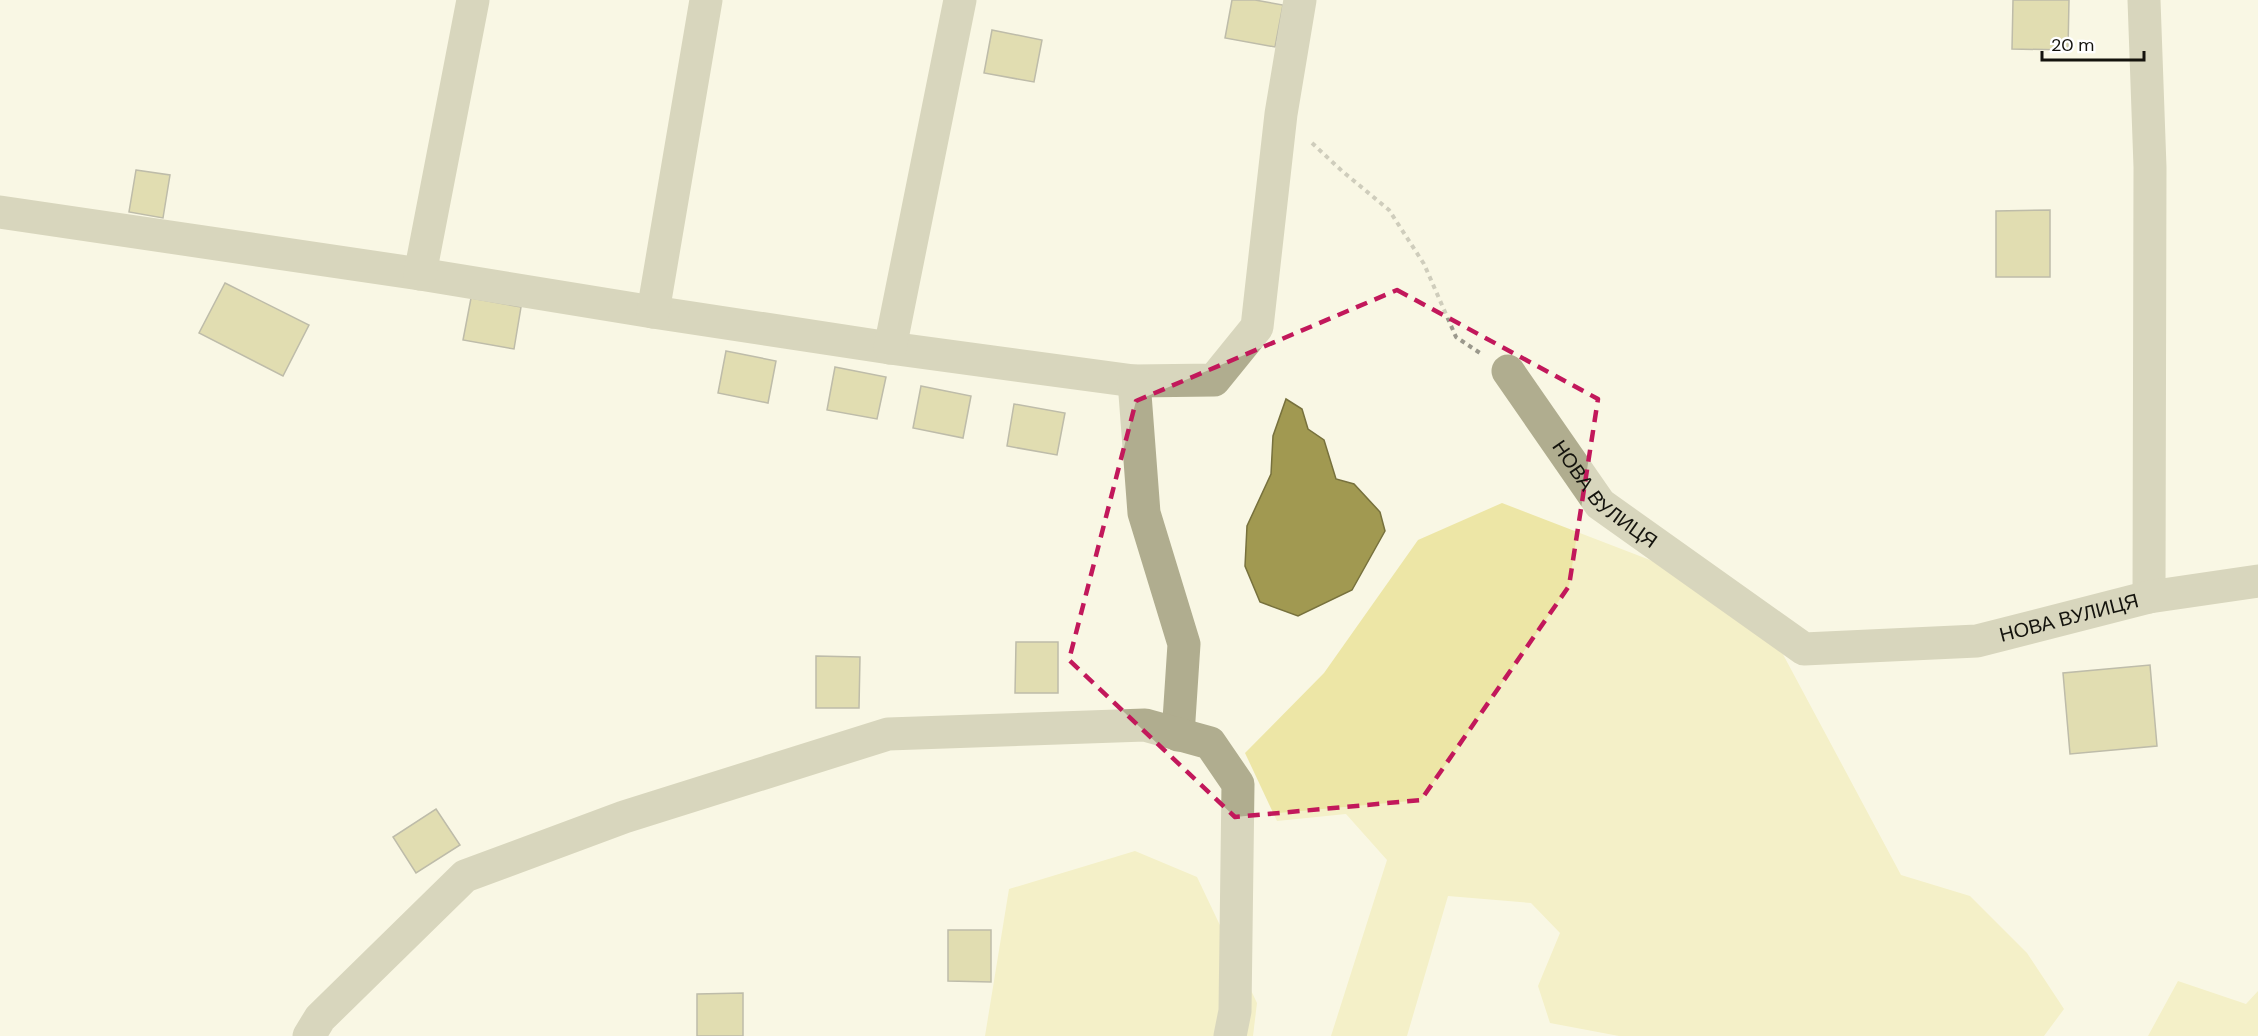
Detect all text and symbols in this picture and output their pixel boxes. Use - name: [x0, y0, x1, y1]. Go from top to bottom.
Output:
- scale bar: [2042, 24, 2144, 62]
- text: 20 m: [2051, 33, 2094, 57]
- street label: НОВА ВУЛИЦЯ: [1547, 435, 1663, 554]
- street label: НОВА ВУЛИЦЯ: [1996, 587, 2141, 648]

